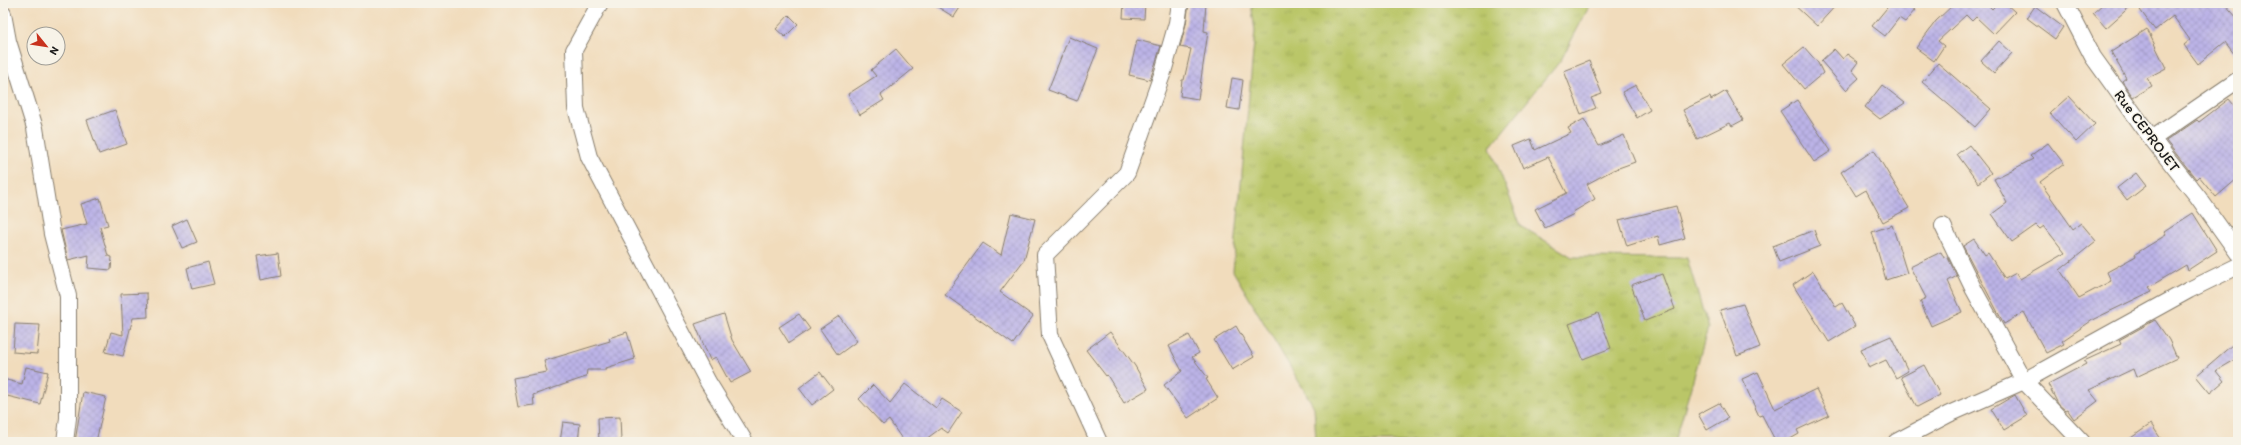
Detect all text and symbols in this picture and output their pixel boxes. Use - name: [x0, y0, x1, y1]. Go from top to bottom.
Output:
- north arrow: [26, 26, 66, 66]
- text: N: [47, 44, 62, 57]
- street label: Rue CEPROJET: [2110, 86, 2184, 176]

